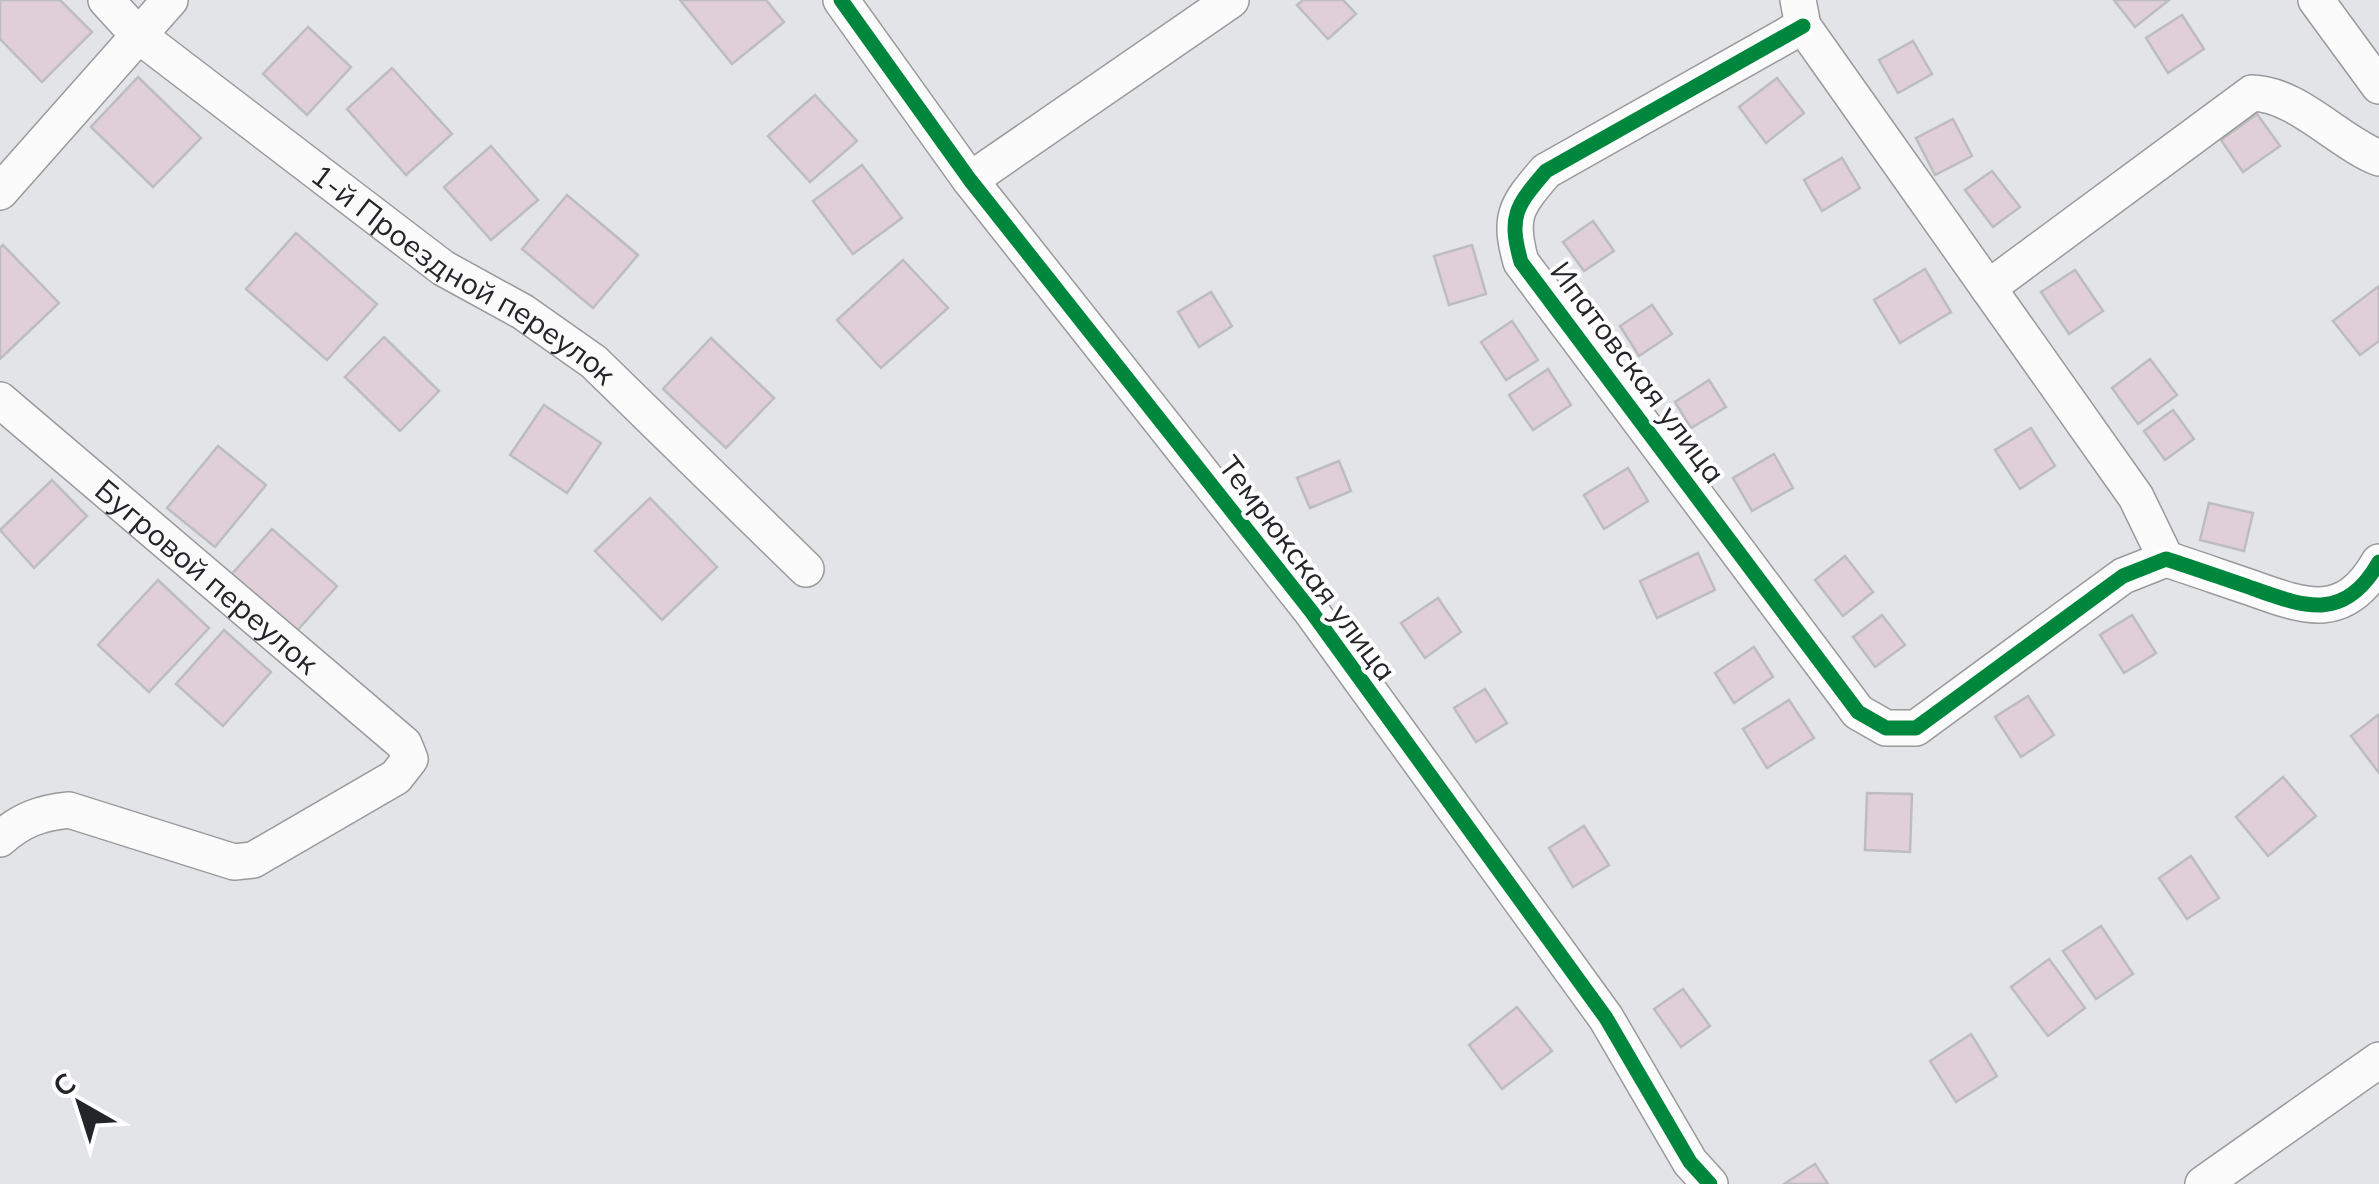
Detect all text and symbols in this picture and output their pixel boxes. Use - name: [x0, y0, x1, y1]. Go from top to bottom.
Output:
- street label: 1-й Проездной переулок: [304, 155, 625, 393]
- street label: Ипатовская улица: [1542, 254, 1734, 490]
- street label: Темрюкская улица: [1211, 448, 1405, 688]
- street label: Бугровой переулок: [88, 471, 327, 683]
- north arrow: [30, 1054, 130, 1154]
- text: С: [45, 1065, 82, 1104]

